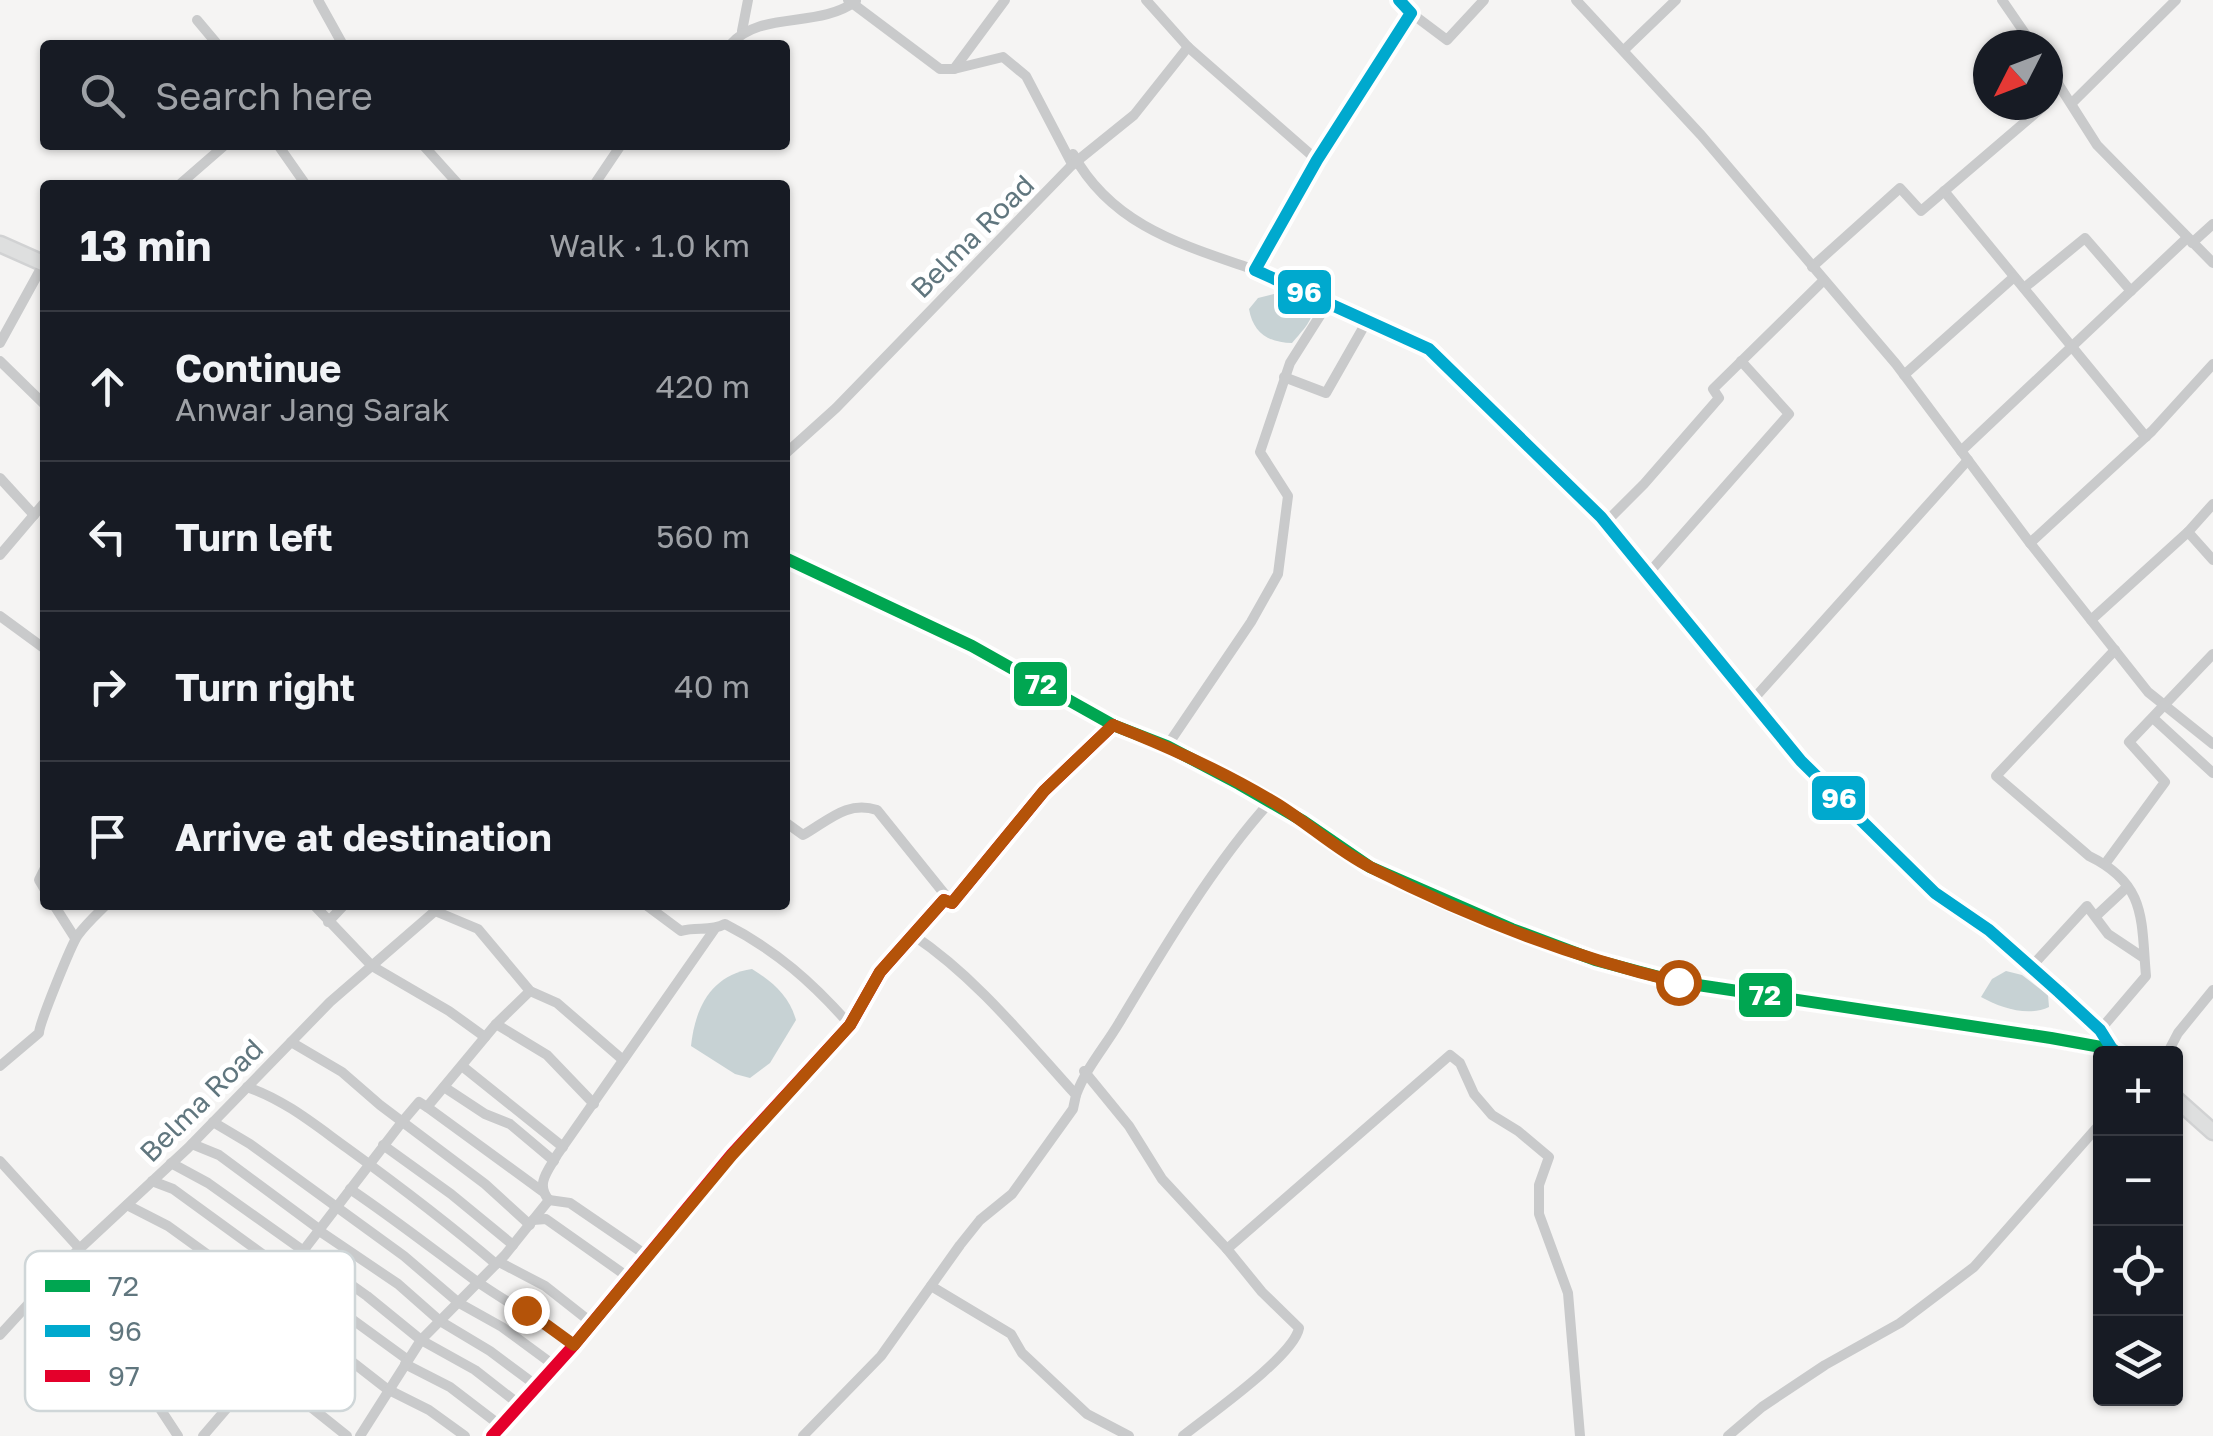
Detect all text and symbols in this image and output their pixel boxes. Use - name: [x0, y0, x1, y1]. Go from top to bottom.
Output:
- north arrow: [1973, 30, 2063, 120]
- search box: [40, 40, 790, 150]
- icon: search: [75, 68, 130, 123]
- text: Search here: [155, 73, 373, 118]
- street label: Belma Road: [904, 168, 1040, 304]
- text: 13 min: [80, 220, 211, 270]
- text: Walk · 1.0 km: [549, 226, 750, 264]
- line badge: 96: [1276, 268, 1333, 316]
- text: 96: [1286, 275, 1322, 308]
- text: Continue: [175, 345, 341, 390]
- icon: ahead: [80, 359, 135, 414]
- text: 420 m: [656, 367, 750, 405]
- text: Anwar Jang Sarak: [175, 390, 450, 428]
- icon: left: [80, 509, 135, 564]
- text: Turn left: [175, 514, 333, 559]
- text: 560 m: [656, 517, 750, 555]
- icon: right: [80, 659, 135, 714]
- line badge: 72: [1012, 660, 1069, 708]
- text: Turn right: [175, 664, 355, 709]
- text: 40 m: [674, 667, 750, 705]
- text: 72: [1025, 667, 1057, 700]
- line badge: 96: [1810, 774, 1867, 822]
- text: 96: [1821, 781, 1857, 814]
- icon: arrive: [80, 809, 135, 864]
- text: Arrive at destination: [175, 814, 552, 859]
- route start: [1656, 960, 1702, 1006]
- line badge: 72: [1737, 971, 1794, 1019]
- text: 72: [1749, 978, 1781, 1011]
- street label: Belma Road: [133, 1032, 269, 1168]
- map controls: [2093, 1046, 2183, 1406]
- button: +: [2093, 1046, 2183, 1136]
- button: −: [2093, 1136, 2183, 1226]
- button: locate: [2093, 1226, 2183, 1316]
- legend: [25, 1251, 355, 1411]
- text: 72: [108, 1269, 139, 1302]
- route end: [504, 1288, 550, 1334]
- text: 96: [108, 1314, 142, 1347]
- button: layers: [2093, 1316, 2183, 1406]
- text: 97: [108, 1359, 140, 1392]

